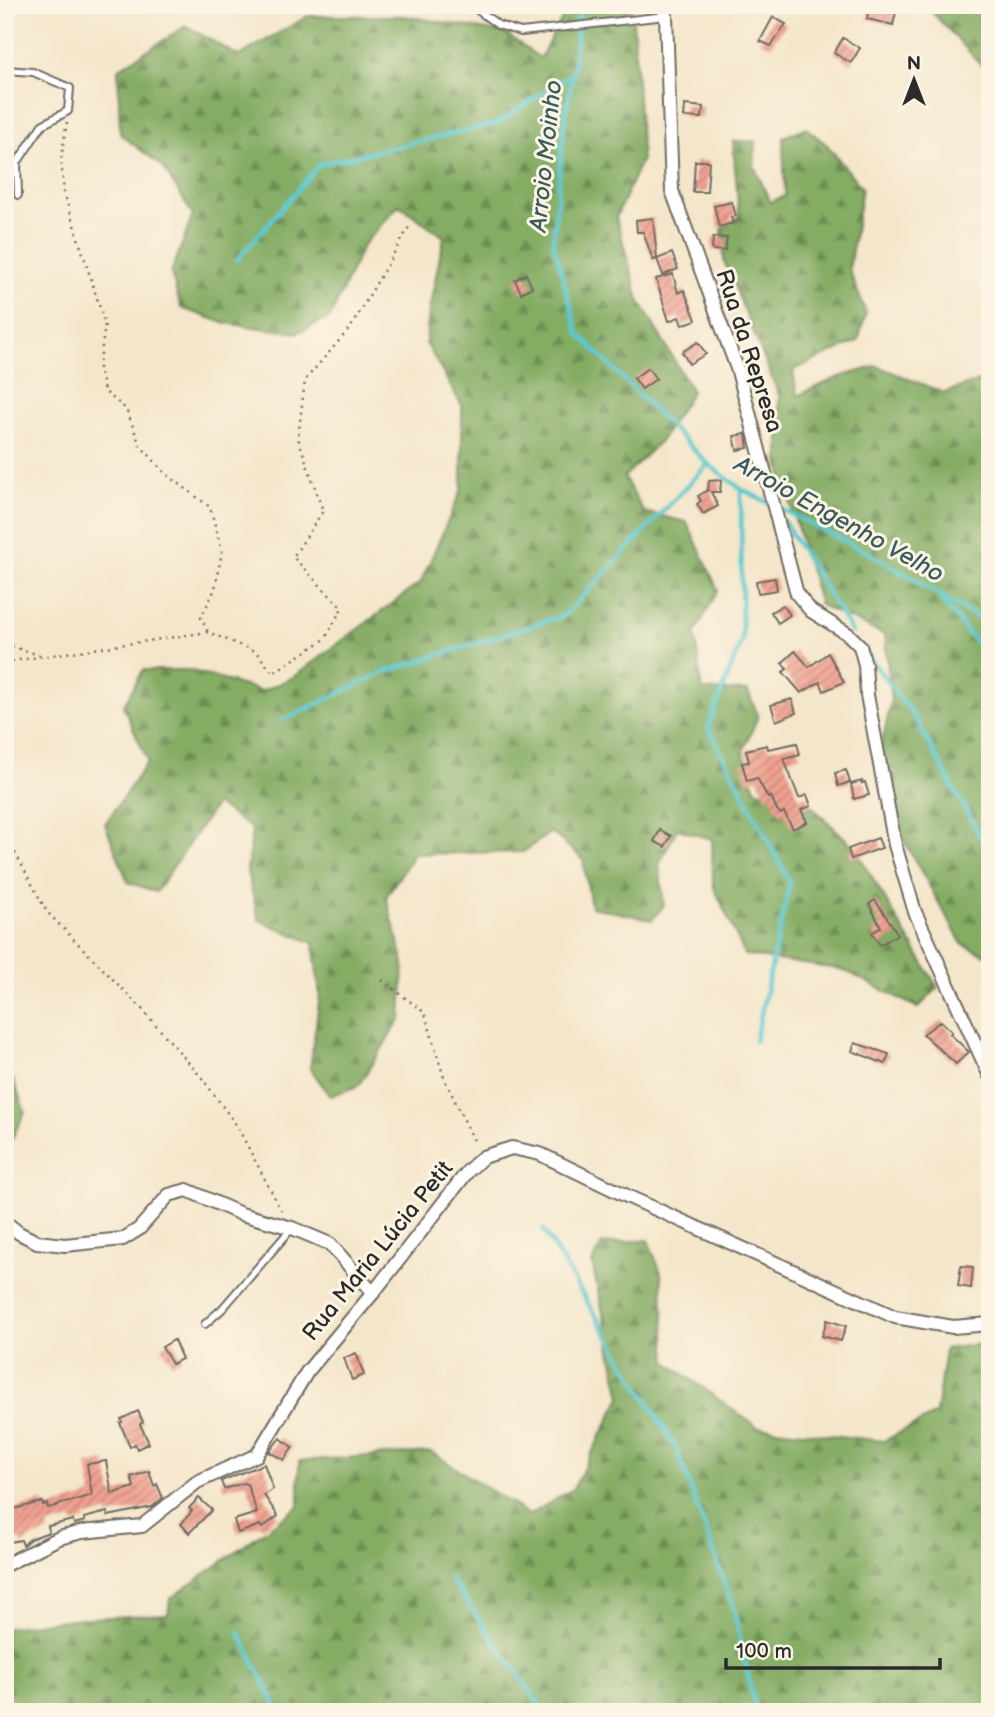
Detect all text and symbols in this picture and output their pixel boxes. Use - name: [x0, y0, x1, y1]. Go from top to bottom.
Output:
- north arrow: [880, 46, 950, 116]
- text: N: [907, 53, 921, 76]
- water label: Arroio Moinho: [524, 79, 568, 234]
- street label: Rua da Represa: [709, 266, 789, 436]
- water label: Arroio Engenho Velho: [728, 449, 949, 589]
- street label: Rua Maria Lúcia Petit: [297, 1155, 459, 1347]
- scale bar: [726, 1626, 939, 1670]
- text: 100 m: [736, 1639, 792, 1664]

